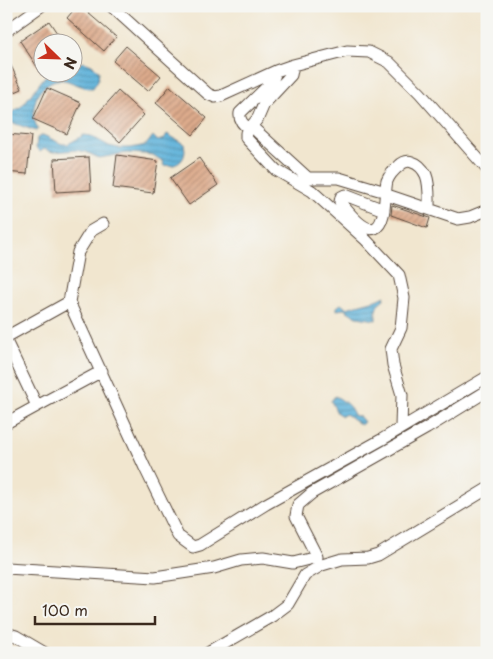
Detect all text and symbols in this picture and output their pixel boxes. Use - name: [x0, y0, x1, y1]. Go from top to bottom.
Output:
- north arrow: [32, 32, 82, 82]
- text: N: [59, 54, 82, 72]
- scale bar: [35, 594, 155, 626]
- text: 100 m: [42, 598, 88, 621]

